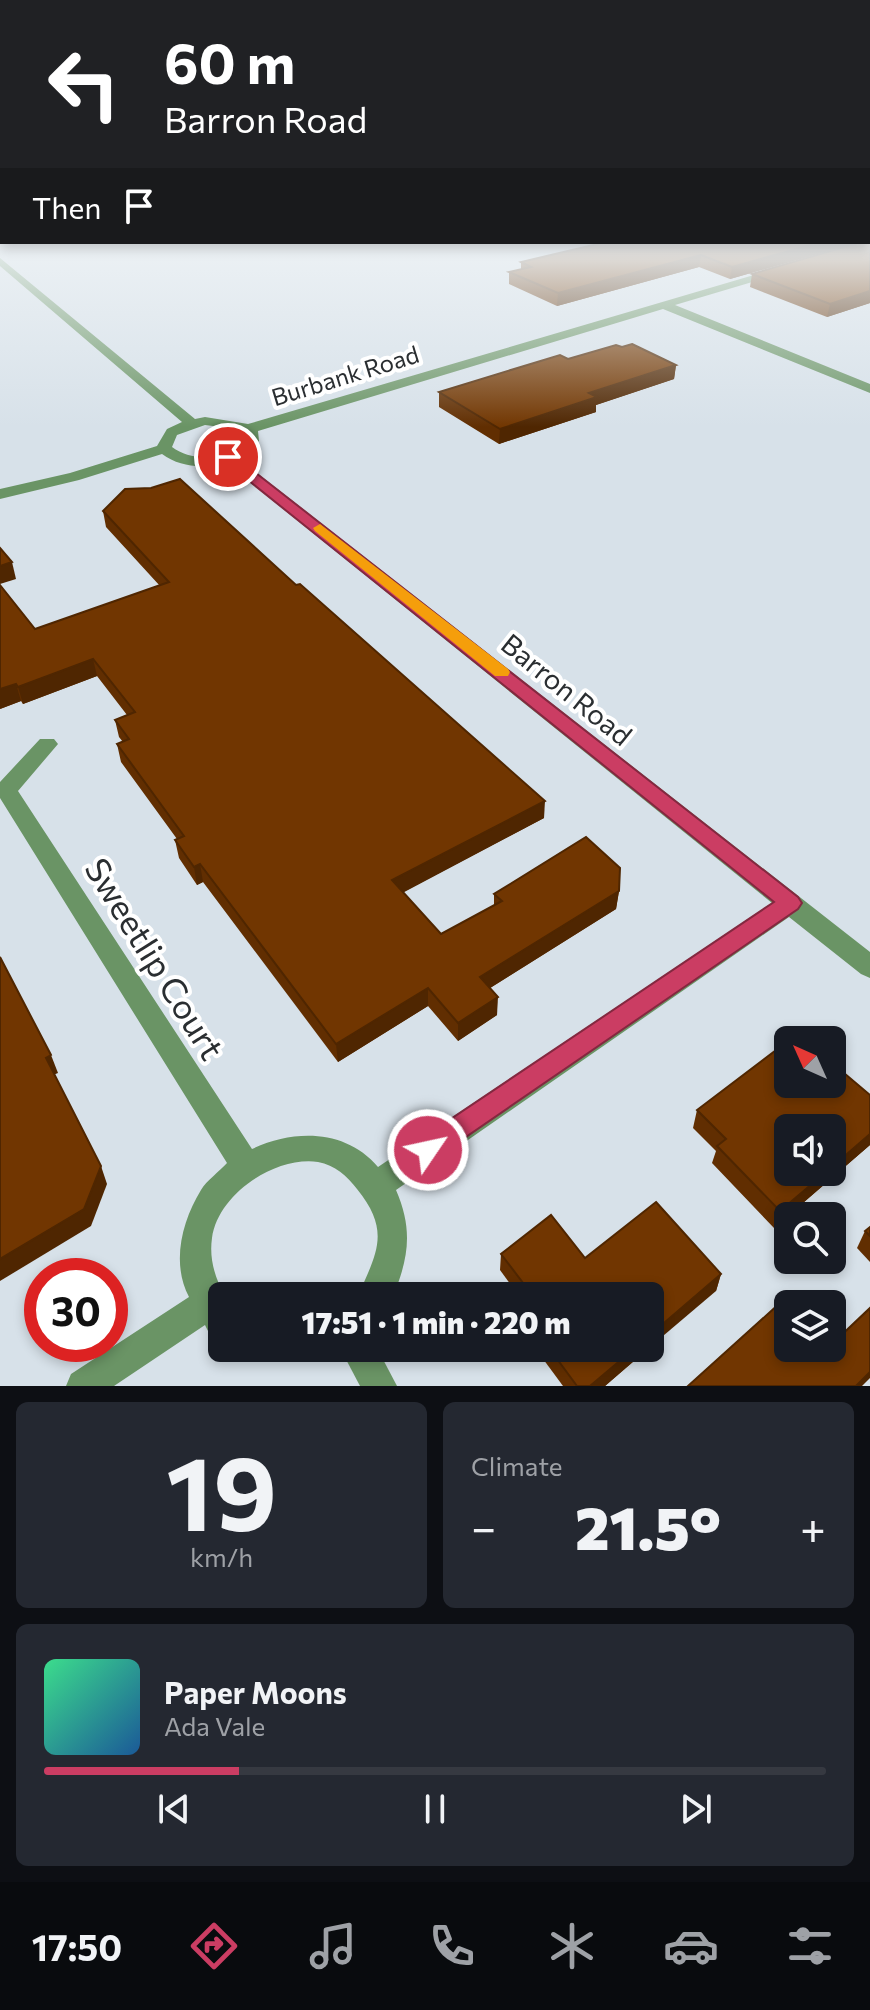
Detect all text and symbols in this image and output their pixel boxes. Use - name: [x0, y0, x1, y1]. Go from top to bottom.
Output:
- text: 60 m: [164, 27, 295, 96]
- icon: left: [32, 32, 136, 136]
- text: Barron Road: [164, 96, 367, 140]
- icon: arrive: [117, 184, 161, 228]
- text: Then: [32, 188, 101, 225]
- street label: Burbank Road: [268, 339, 422, 411]
- pin: [194, 423, 262, 491]
- icon: arrive: [206, 435, 250, 479]
- street label: Barron Road: [495, 626, 639, 752]
- street label: Sweetlip Court: [77, 850, 235, 1066]
- north arrow: [774, 1026, 846, 1098]
- map controls: [774, 1026, 846, 1362]
- position arrow: [386, 1108, 470, 1192]
- button: sound: [774, 1114, 846, 1186]
- button: search: [774, 1202, 846, 1274]
- speed limit sign: 30: [24, 1258, 128, 1362]
- button: layers: [774, 1290, 846, 1362]
- text: 17:51 · 1 min · 220 m: [301, 1303, 571, 1340]
- text: 19: [166, 1425, 277, 1552]
- text: Climate: [471, 1450, 563, 1481]
- text: 21.5°: [575, 1489, 721, 1562]
- text: −: [471, 1499, 496, 1553]
- text: +: [800, 1499, 826, 1553]
- text: km/h: [190, 1541, 253, 1572]
- text: Paper Moons: [164, 1673, 347, 1710]
- text: Ada Vale: [164, 1710, 265, 1741]
- icon: previous: [152, 1787, 196, 1831]
- icon: pause: [413, 1787, 457, 1831]
- icon: next: [674, 1787, 718, 1831]
- icon: directions: [186, 1918, 242, 1974]
- icon: music: [305, 1918, 361, 1974]
- icon: phone: [424, 1918, 480, 1974]
- icon: climate: [544, 1918, 600, 1974]
- icon: car: [663, 1918, 719, 1974]
- icon: filters: [782, 1918, 838, 1974]
- text: 17:50: [32, 1924, 122, 1968]

